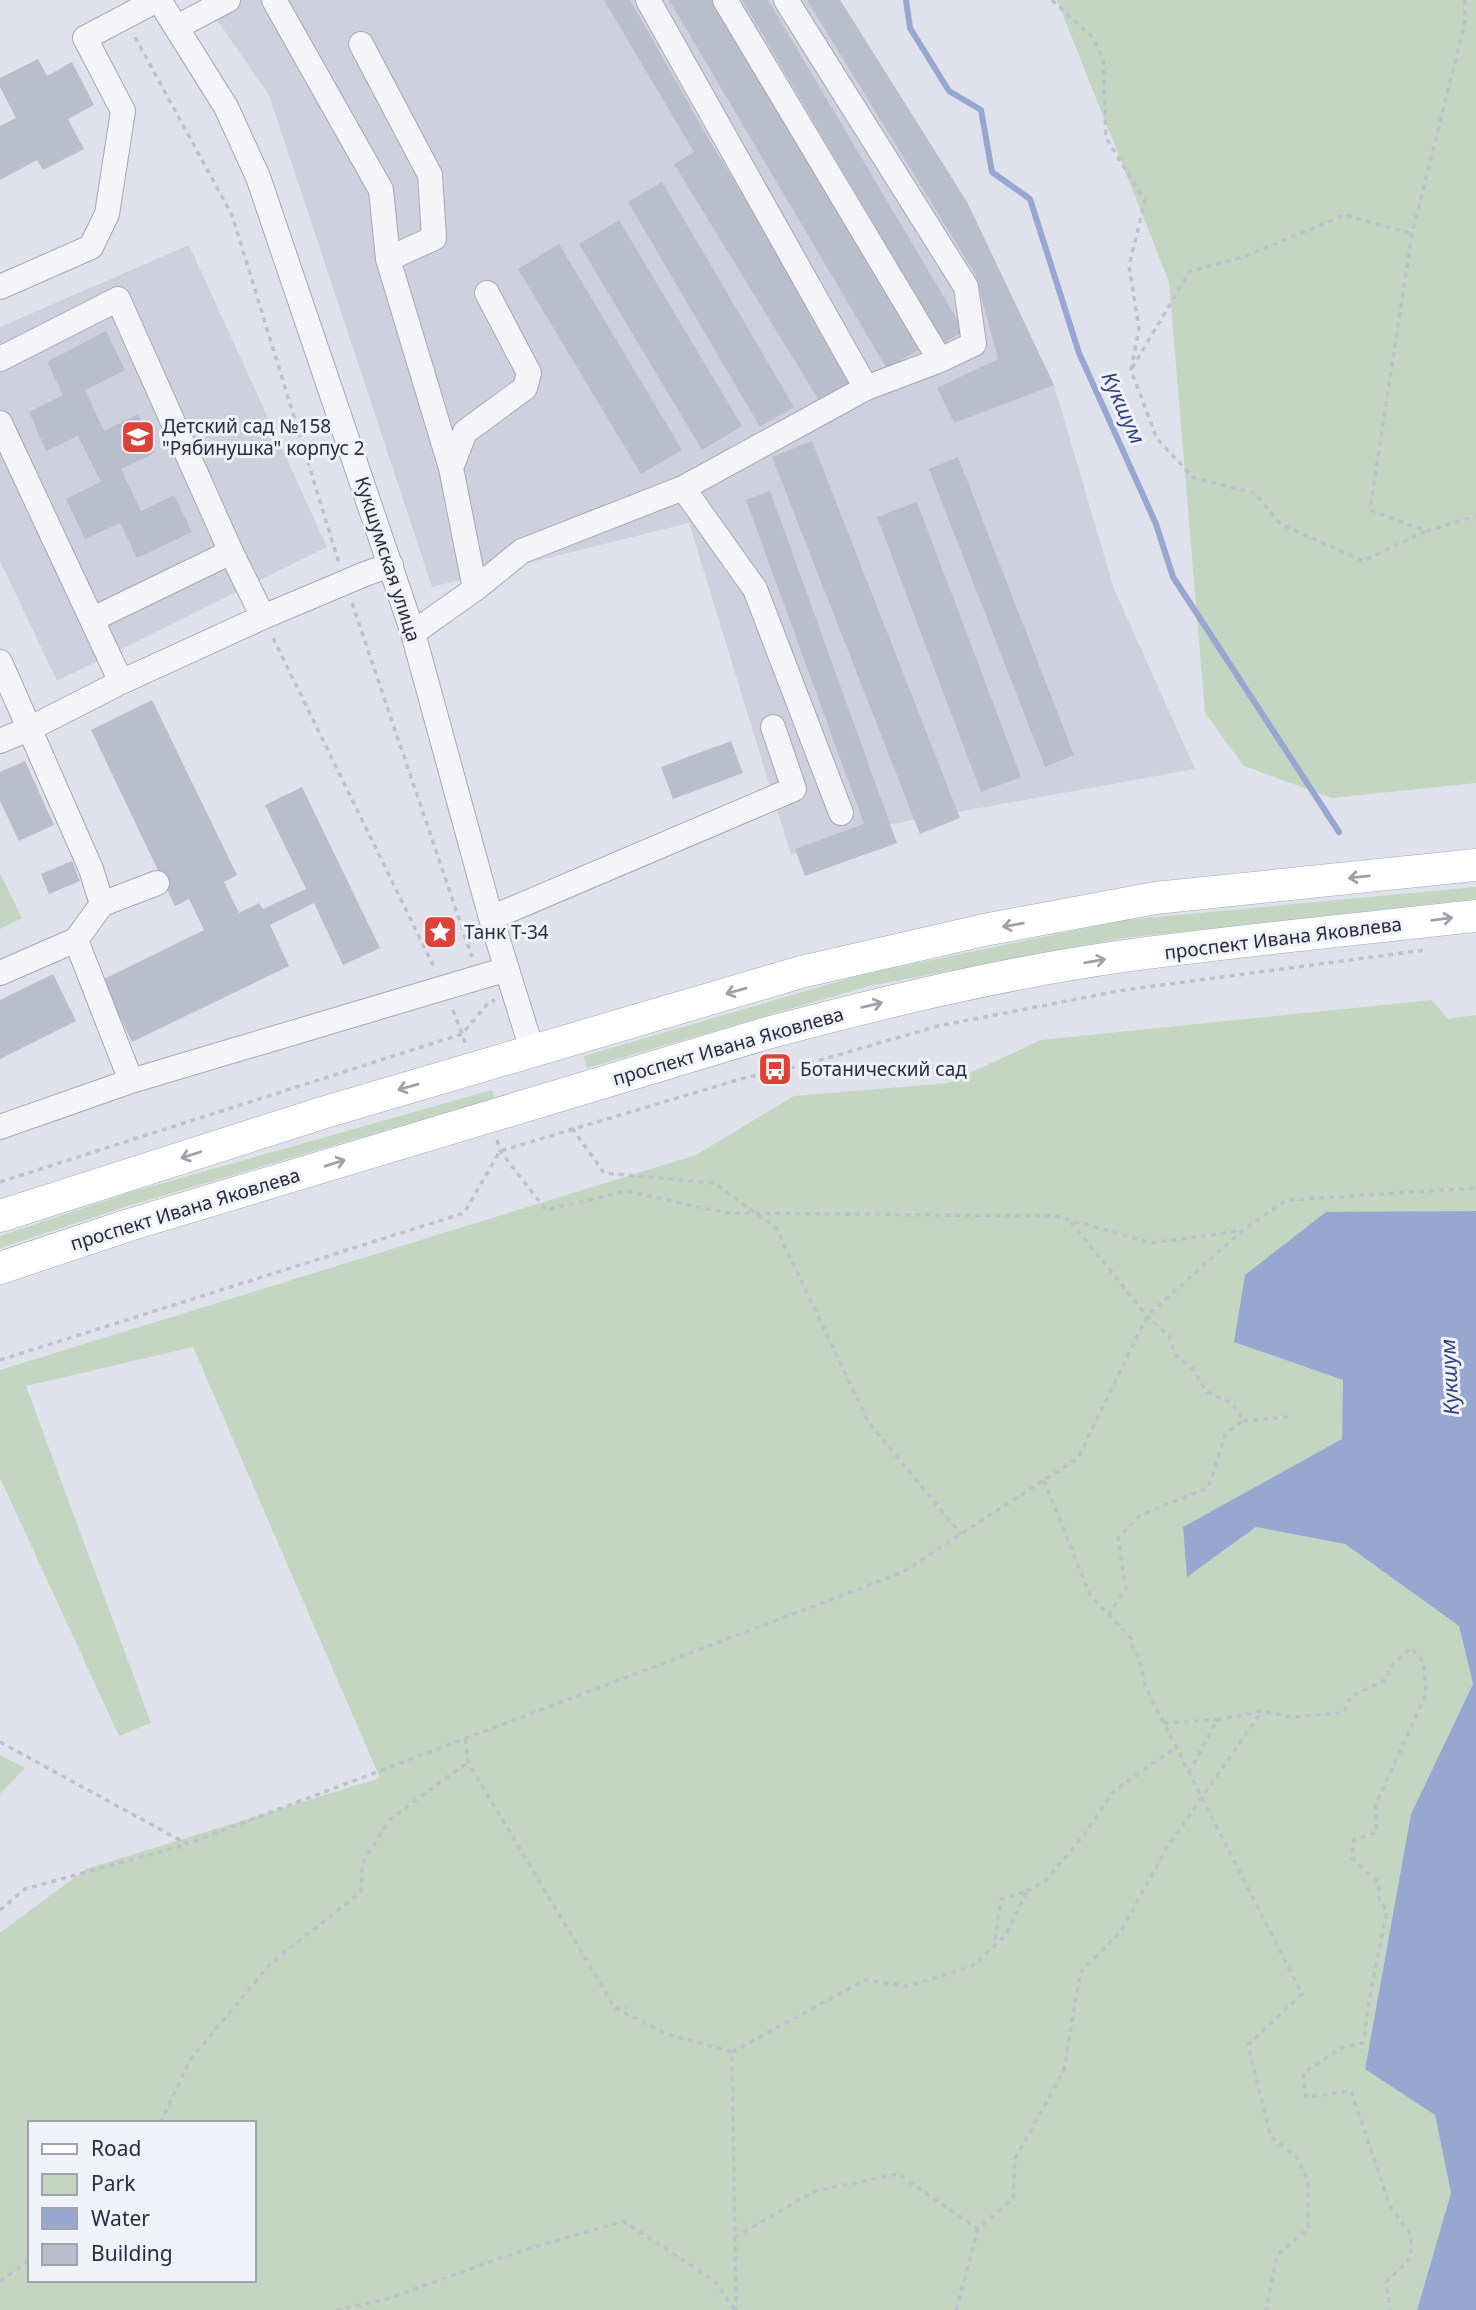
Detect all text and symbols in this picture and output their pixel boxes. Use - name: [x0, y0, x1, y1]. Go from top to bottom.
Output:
- water label: Кукшум: [1096, 367, 1152, 448]
- place label: Детский сад №158 "Рябинушка" корпус 2: [162, 413, 365, 461]
- school or university icon: Детский сад №158 "Рябинушка" корпус 2: [119, 418, 157, 456]
- street label: Кукшумская улица: [349, 473, 427, 645]
- one-way arrow: [1349, 871, 1371, 884]
- street label: проспект Ивана Яковлева: [1163, 911, 1403, 965]
- place icon: Танк Т-34: [421, 913, 459, 951]
- one-way arrow: [1430, 913, 1453, 926]
- one-way arrow: [1002, 918, 1025, 932]
- place label: Танк Т-34: [464, 919, 549, 945]
- one-way arrow: [1083, 954, 1106, 967]
- one-way arrow: [725, 986, 747, 999]
- one-way arrow: [860, 998, 882, 1011]
- street label: проспект Ивана Яковлева: [609, 1001, 847, 1091]
- bus stop icon: Ботанический сад: [756, 1050, 794, 1088]
- place label: Ботанический сад: [800, 1056, 967, 1082]
- one-way arrow: [397, 1082, 419, 1095]
- one-way arrow: [180, 1150, 202, 1162]
- one-way arrow: [323, 1155, 345, 1168]
- street label: проспект Ивана Яковлева: [67, 1162, 303, 1256]
- water label: Кукшум: [1433, 1338, 1465, 1416]
- legend: [28, 2121, 256, 2282]
- text: Road: [91, 2134, 141, 2162]
- text: Park: [91, 2169, 136, 2197]
- text: Water: [91, 2204, 150, 2232]
- text: Building: [91, 2239, 173, 2267]

